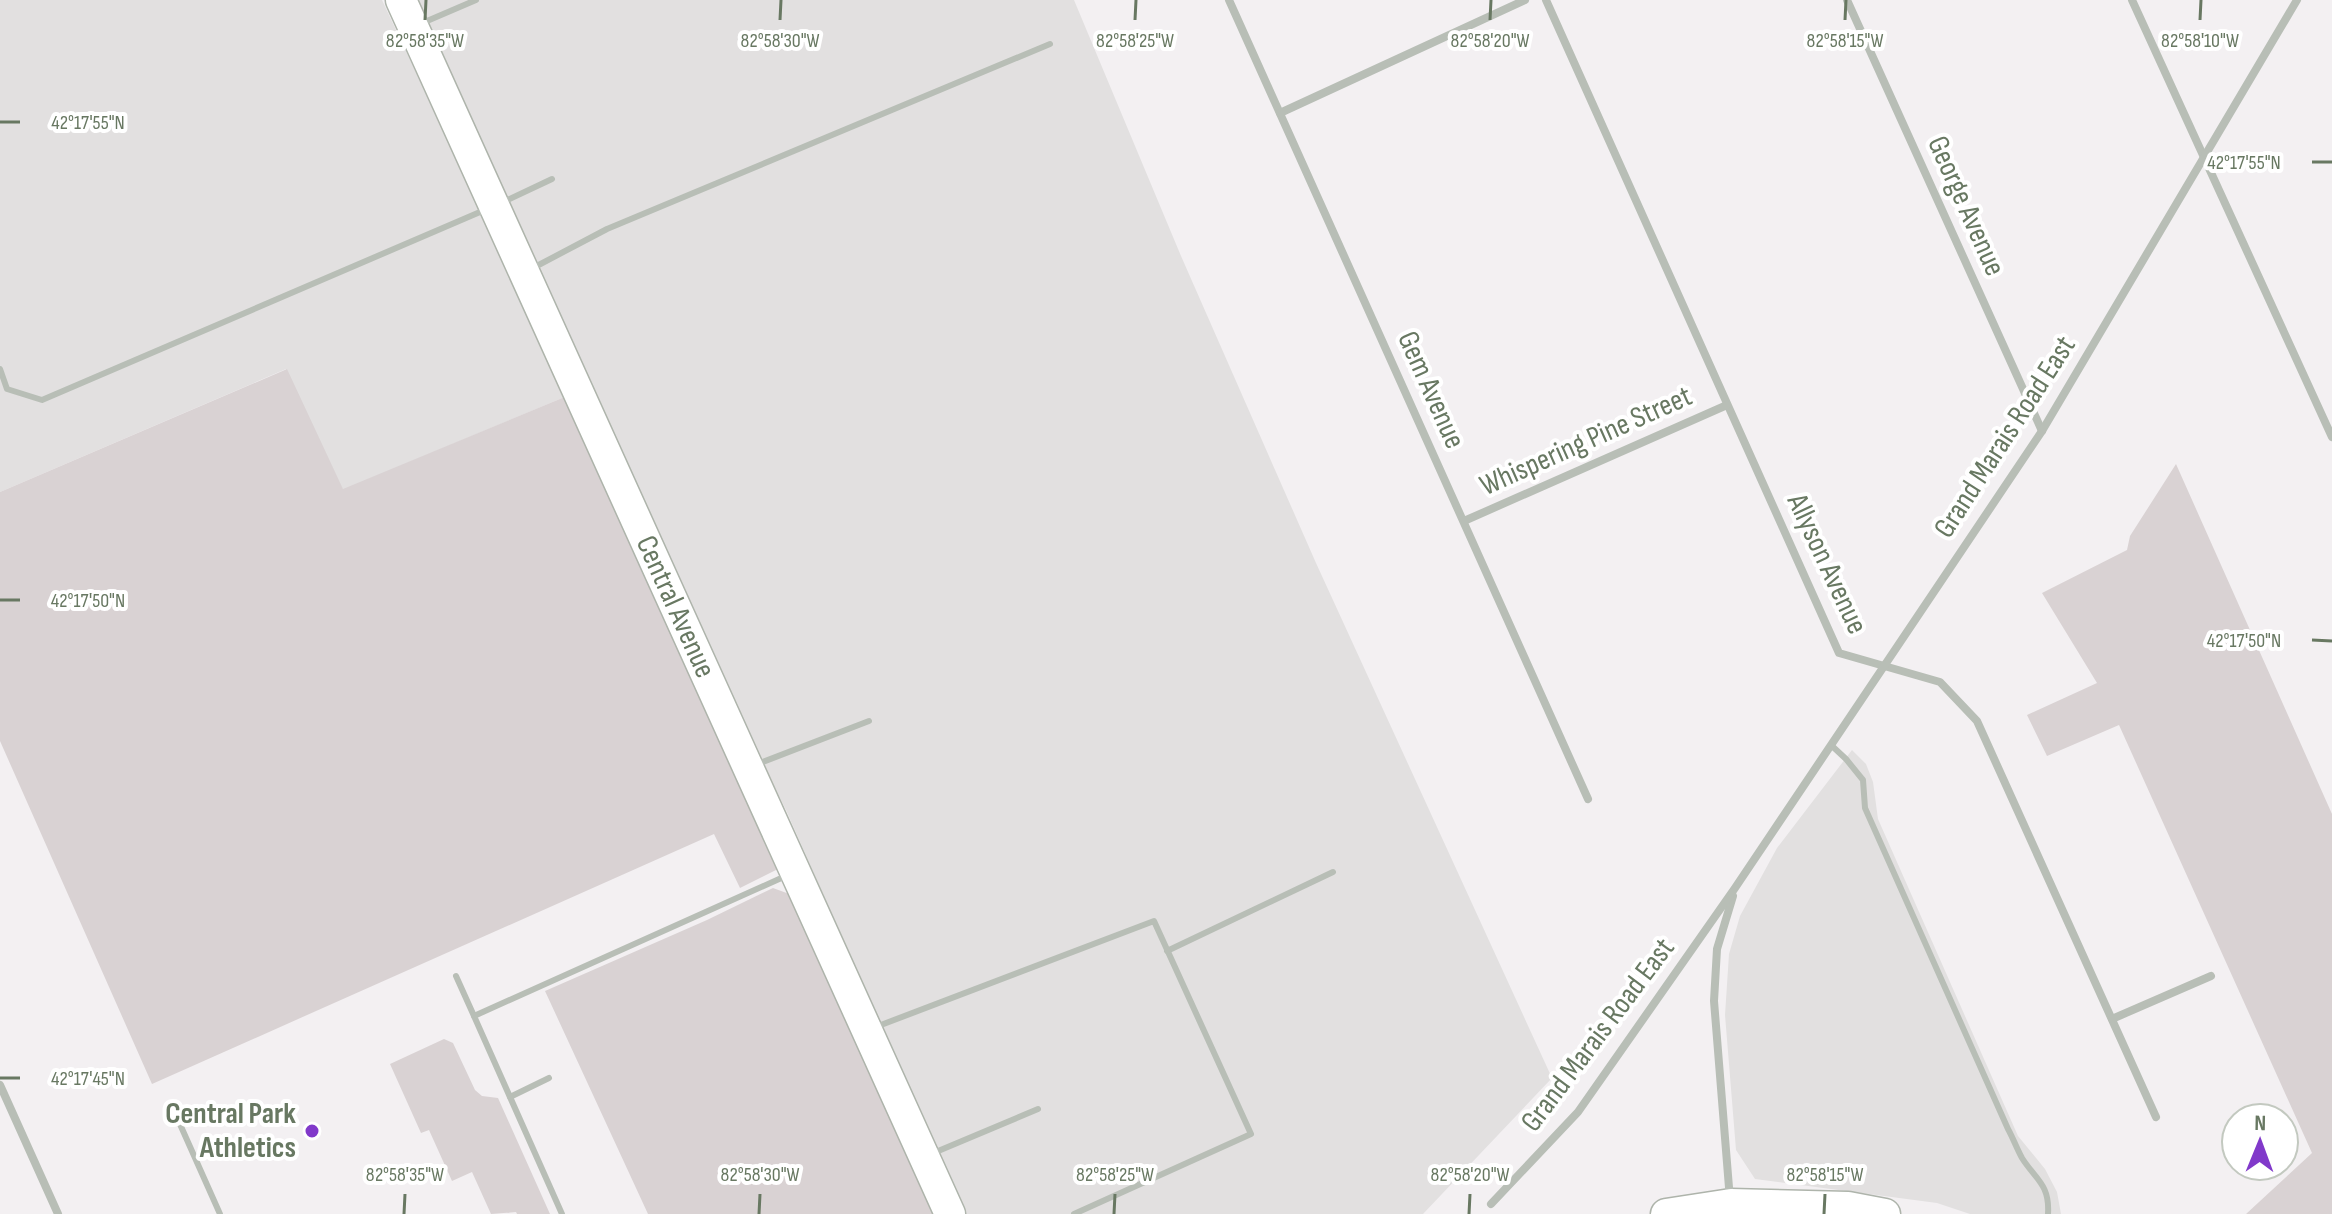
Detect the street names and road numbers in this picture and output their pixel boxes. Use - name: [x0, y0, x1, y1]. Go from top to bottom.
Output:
- street label: George Avenue: [1919, 130, 2013, 282]
- street label: Gem Avenue: [1389, 326, 1473, 454]
- street label: Grand Marais Road East: [1926, 329, 2084, 545]
- street label: Whispering Pine Street: [1474, 378, 1698, 504]
- street label: Allyson Avenue: [1779, 487, 1875, 640]
- street label: Central Avenue: [628, 530, 723, 684]
- street label: Grand Marais Road East: [1513, 931, 1683, 1139]

